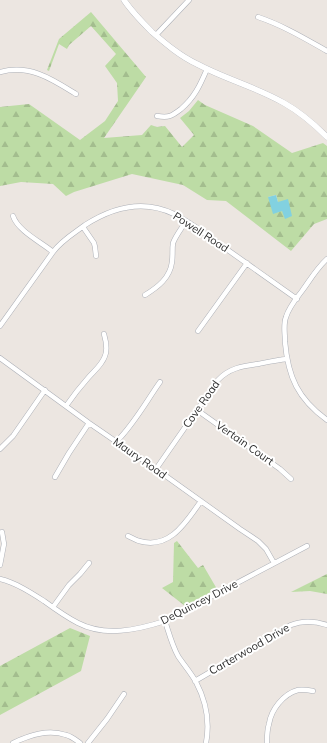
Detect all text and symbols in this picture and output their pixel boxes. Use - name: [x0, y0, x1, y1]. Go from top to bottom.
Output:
- street label: Powell Road: [170, 209, 232, 255]
- street label: Cove Road: [180, 377, 222, 431]
- street label: Vertain Court: [213, 418, 277, 468]
- street label: Maury Road: [110, 434, 170, 482]
- street label: DeQuincey Drive: [158, 577, 240, 627]
- street label: Carterwood Drive: [206, 620, 292, 678]

